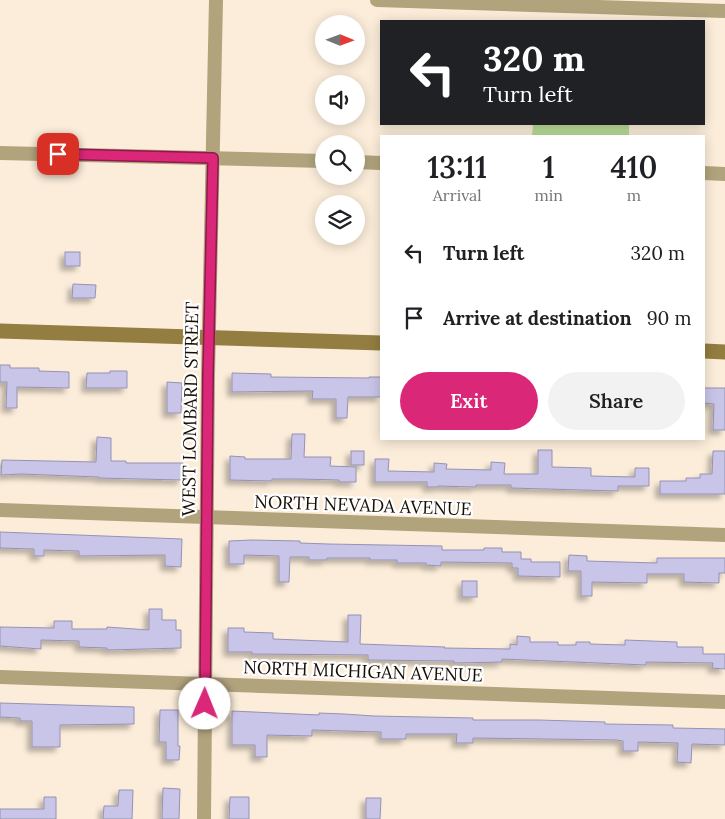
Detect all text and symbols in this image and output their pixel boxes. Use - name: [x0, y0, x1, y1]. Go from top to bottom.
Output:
- north arrow: [315, 15, 365, 65]
- map controls: [315, 15, 365, 245]
- text: 320 m: [483, 36, 585, 81]
- icon: left: [400, 40, 465, 105]
- button: sound: [315, 75, 365, 125]
- text: Turn left: [483, 80, 573, 108]
- pin: [37, 133, 79, 175]
- button: search: [315, 135, 365, 185]
- icon: arrive: [44, 140, 72, 168]
- text: 13:11: [427, 148, 487, 186]
- text: 1: [543, 148, 555, 186]
- text: 410: [610, 148, 658, 186]
- text: Arrival: [433, 185, 482, 205]
- text: min: [535, 185, 563, 205]
- text: m: [627, 185, 641, 205]
- button: layers: [315, 195, 365, 245]
- icon: left: [400, 239, 428, 267]
- text: Turn left: [443, 241, 524, 265]
- text: 320 m: [630, 241, 685, 265]
- street label: WEST LOMBARD STREET: [177, 301, 203, 517]
- icon: arrive: [400, 304, 428, 332]
- text: Arrive at destination: [443, 306, 632, 330]
- text: 90 m: [647, 306, 691, 330]
- button: Exit: [400, 372, 538, 430]
- button: Share: [548, 372, 685, 430]
- street label: NORTH NEVADA AVENUE: [254, 490, 472, 520]
- street label: NORTH MICHIGAN AVENUE: [243, 655, 483, 687]
- position arrow: [178, 677, 230, 729]

